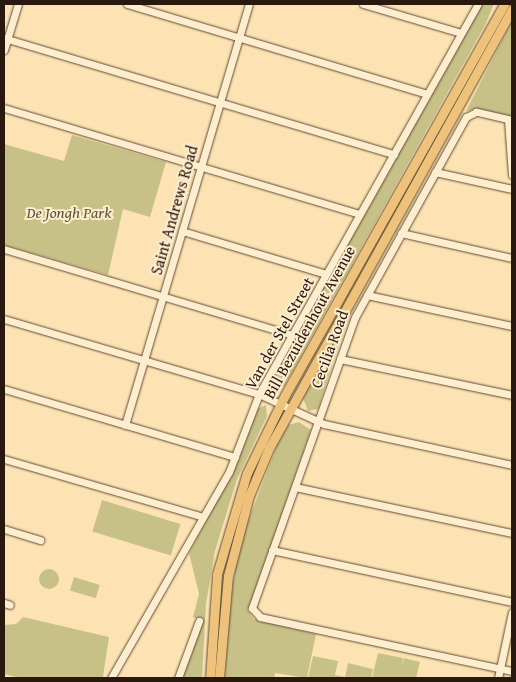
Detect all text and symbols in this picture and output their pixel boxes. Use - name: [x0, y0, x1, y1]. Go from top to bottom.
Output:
- street label: Saint Andrews Road: [146, 143, 202, 277]
- park label: De Jongh Park: [26, 202, 112, 222]
- street label: Bill Bezuidenhout Avenue: [259, 242, 359, 402]
- street label: Van der Stel Street: [240, 274, 318, 392]
- street label: Cecilia Road: [306, 308, 352, 390]

